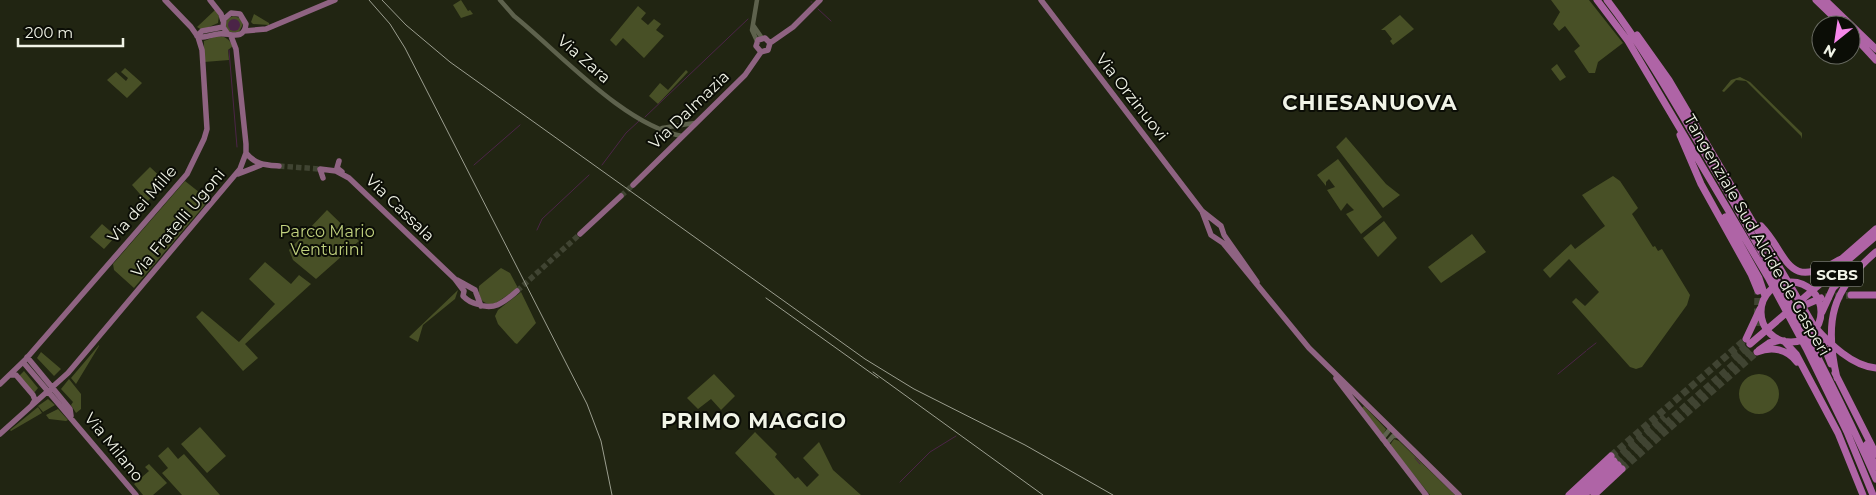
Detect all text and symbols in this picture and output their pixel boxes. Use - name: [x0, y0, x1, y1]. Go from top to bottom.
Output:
- scale bar: [18, 15, 122, 47]
- north arrow: [1811, 15, 1861, 65]
- text: 200 m: [25, 23, 73, 42]
- street label: Via Zara: [554, 31, 614, 87]
- text: N: [1820, 41, 1839, 62]
- street label: Via Orzinuovi: [1092, 50, 1172, 144]
- street label: Via Dalmazia: [645, 67, 733, 153]
- district label: CHIESANUOVA: [1282, 90, 1458, 115]
- street label: Tangenziale Sud Alcide de Gasperi: [1680, 111, 1834, 359]
- street label: Via dei Mille: [103, 162, 181, 246]
- street label: Via Fratelli Ugoni: [127, 165, 229, 281]
- street label: Via Cassala: [362, 170, 438, 246]
- park label: Parco Mario Venturini: [279, 222, 375, 259]
- road number: SCBS: [1811, 262, 1863, 286]
- district label: PRIMO MAGGIO: [661, 408, 847, 433]
- street label: Via Milano: [81, 409, 147, 485]

